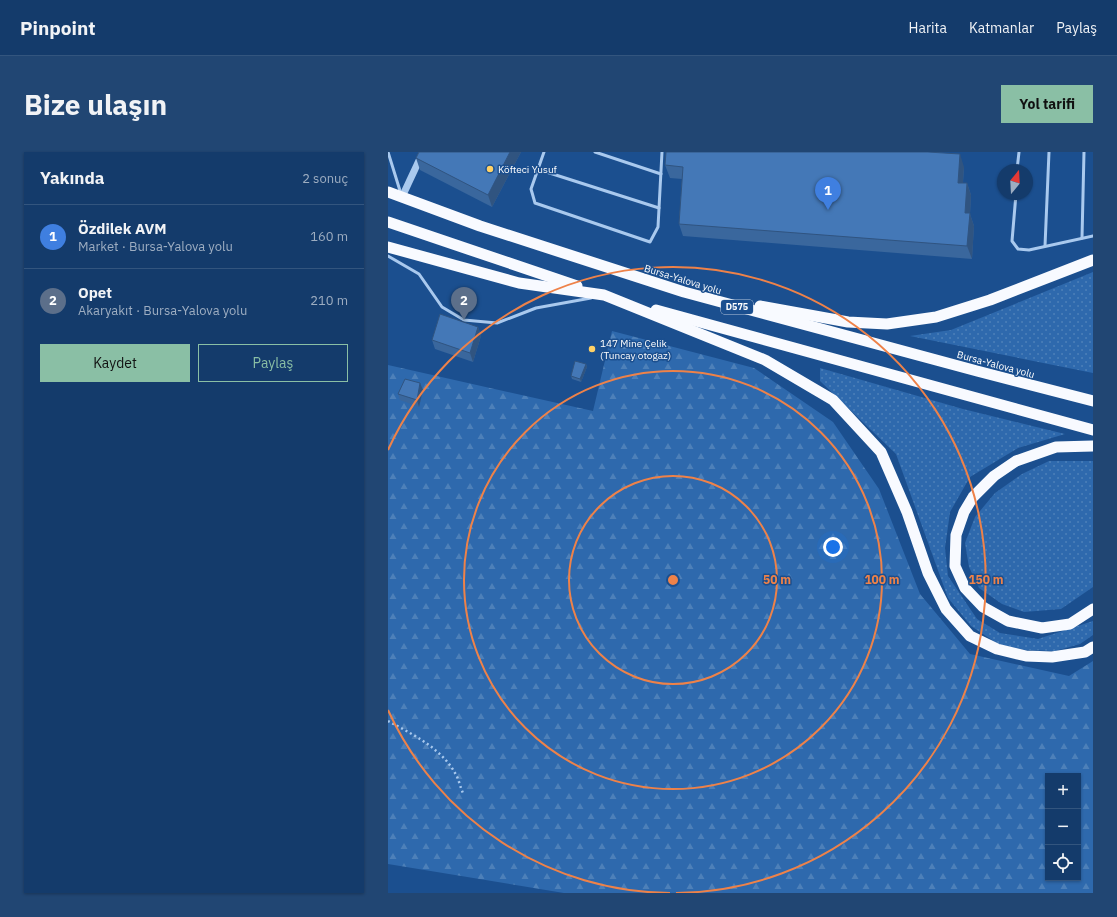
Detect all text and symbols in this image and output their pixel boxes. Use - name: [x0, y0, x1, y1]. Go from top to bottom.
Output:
- text: Pinpoint: [20, 16, 96, 40]
- text: Harita: [909, 19, 947, 37]
- text: Katmanlar: [969, 19, 1034, 37]
- text: Paylaş: [1056, 19, 1097, 37]
- button: Yol tarifi: [1001, 85, 1093, 123]
- text: Bize ulaşın: [24, 86, 167, 123]
- place label: Köfteci Yusuf: [498, 163, 558, 176]
- marker: Köfteci Yusuf: [485, 164, 495, 174]
- north arrow: [997, 164, 1033, 200]
- text: Yakında: [40, 167, 104, 189]
- text: 2 sonuç: [302, 170, 348, 187]
- pin: 1: [815, 177, 841, 210]
- text: Özdilek AVM: [78, 219, 166, 238]
- text: 1: [49, 228, 57, 245]
- text: 160 m: [310, 228, 348, 245]
- text: Market · Bursa-Yalova yolu: [78, 238, 233, 255]
- street label: Bursa-Yalova yolu: [643, 262, 723, 297]
- text: Opet: [78, 283, 112, 302]
- pin: 2: [451, 287, 477, 320]
- text: 2: [49, 292, 57, 309]
- text: 210 m: [310, 292, 348, 309]
- road number: D575: [721, 300, 753, 314]
- text: Akaryakıt · Bursa-Yalova yolu: [78, 302, 247, 319]
- place label: 147 Mine Çelik (Tuncay otogaz): [600, 337, 671, 362]
- button: Kaydet: [40, 344, 190, 382]
- button: Paylaş: [198, 344, 348, 382]
- marker: 147 Mine Çelik (Tuncay otogaz): [587, 344, 597, 354]
- street label: Bursa-Yalova yolu: [956, 348, 1036, 381]
- your location: [823, 537, 843, 557]
- text: 50 m: [763, 572, 791, 587]
- text: 100 m: [864, 572, 900, 587]
- text: 150 m: [968, 572, 1004, 587]
- centre of rings: [666, 573, 680, 587]
- map controls: [1045, 773, 1081, 881]
- button: +: [1045, 773, 1081, 809]
- button: −: [1045, 809, 1081, 845]
- button: locate: [1045, 845, 1081, 881]

